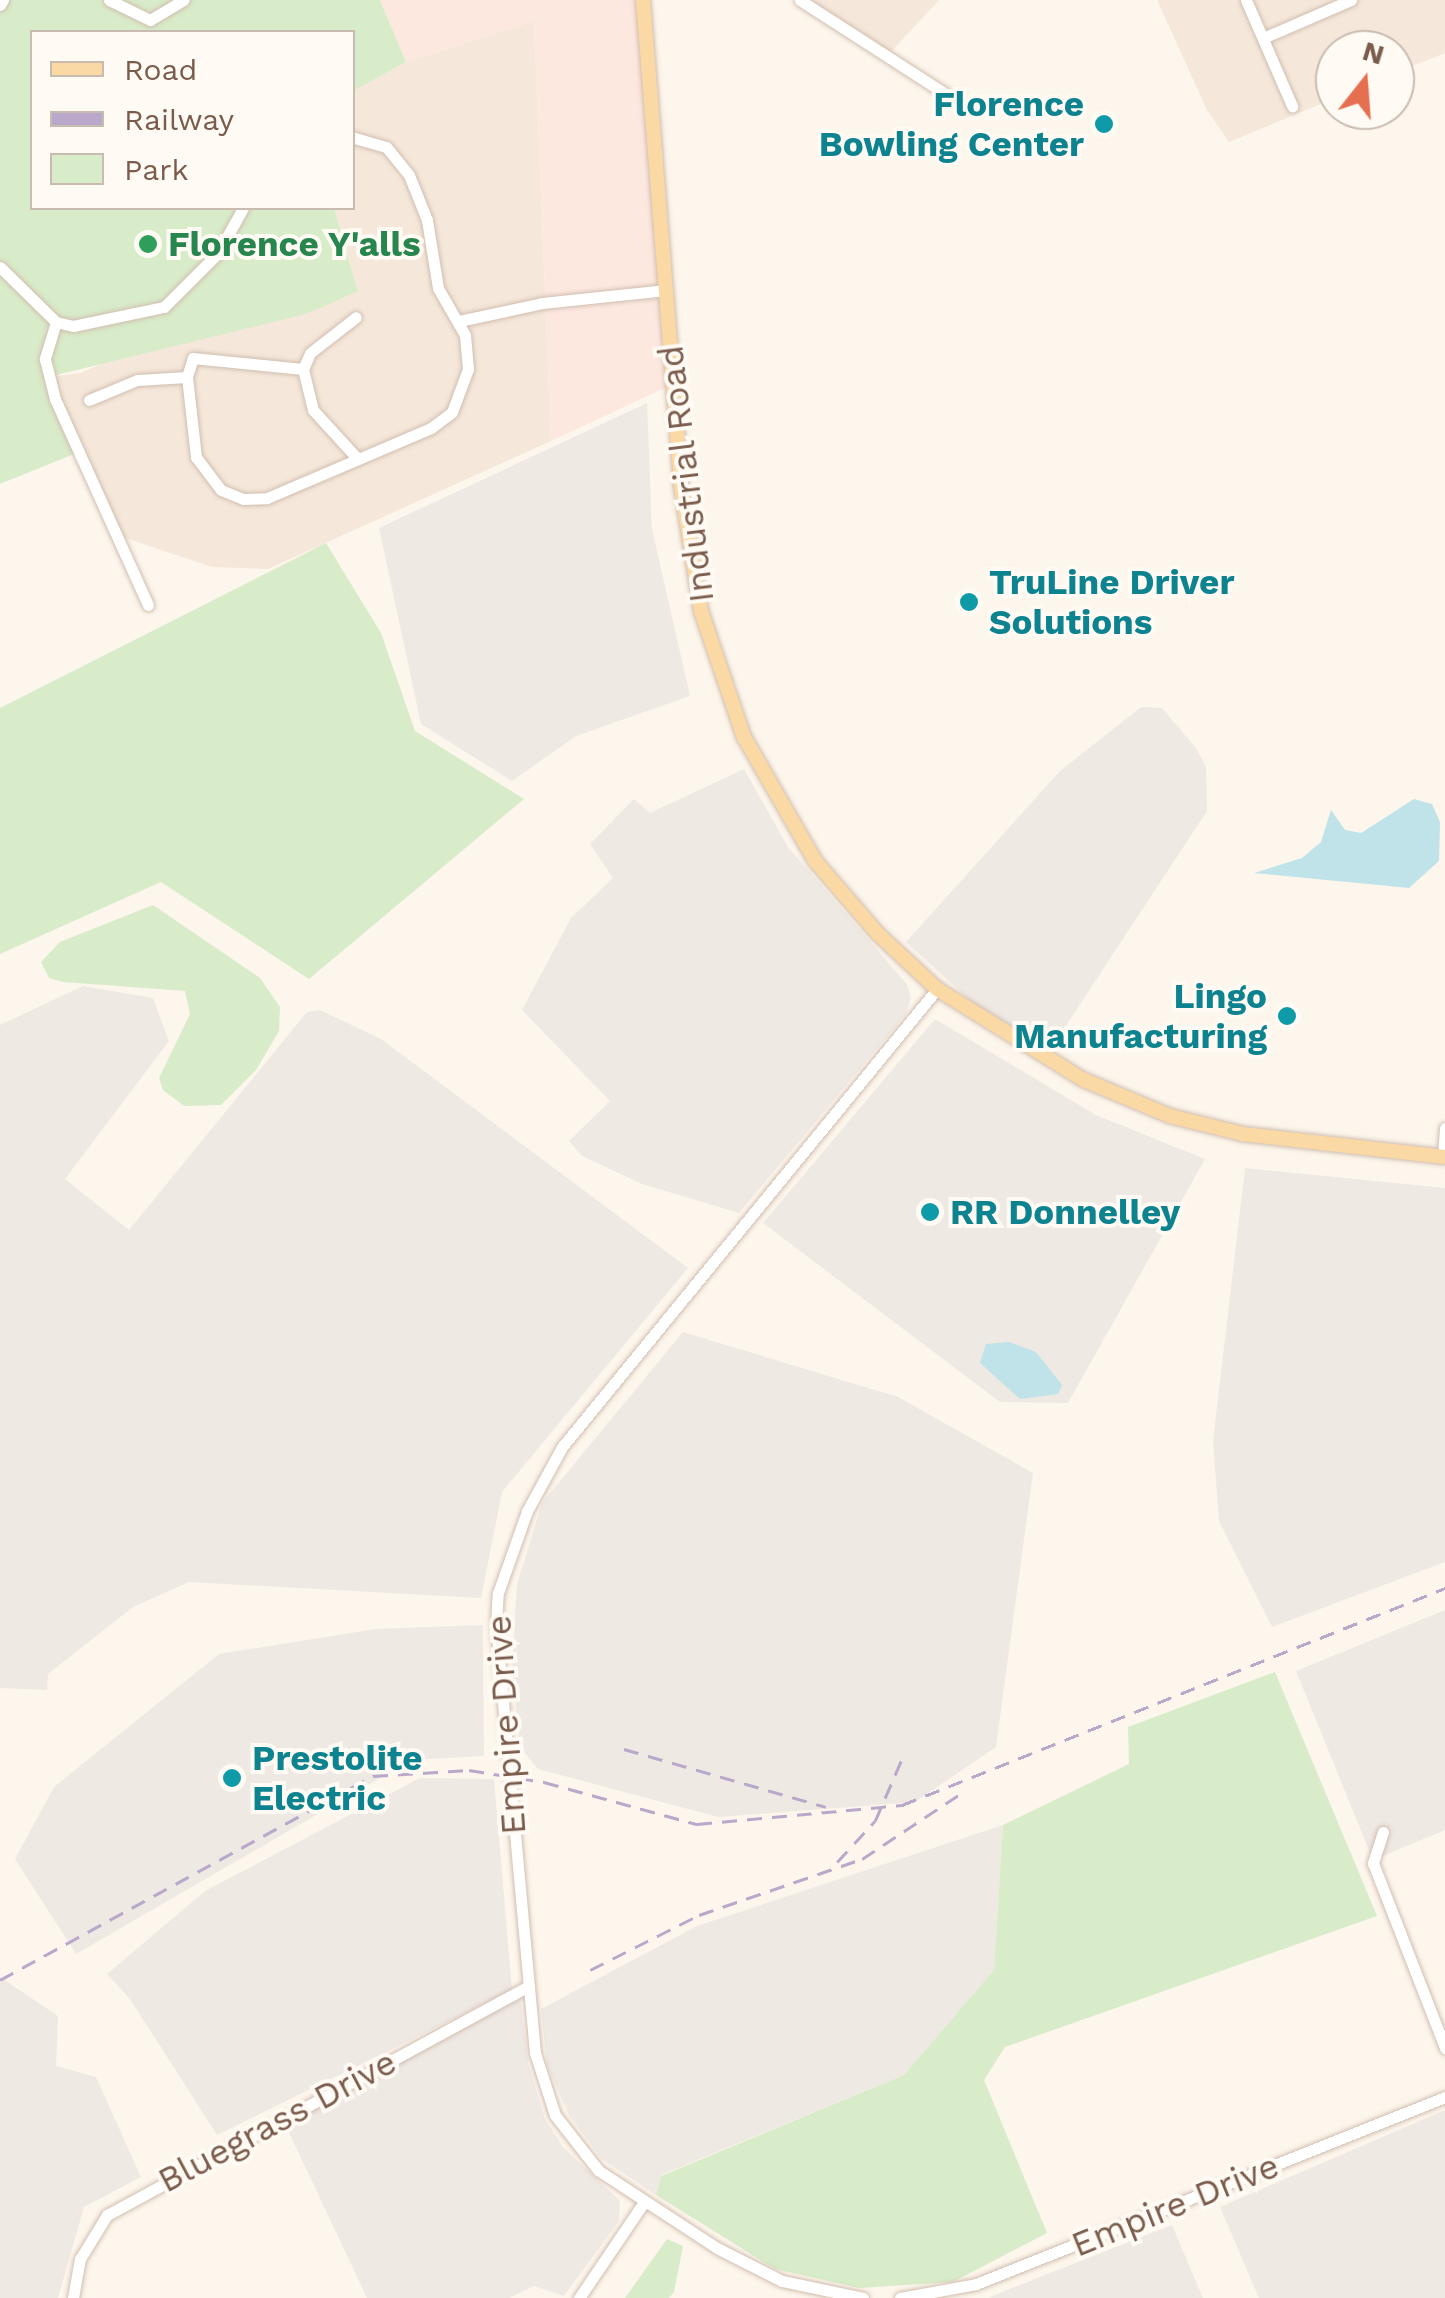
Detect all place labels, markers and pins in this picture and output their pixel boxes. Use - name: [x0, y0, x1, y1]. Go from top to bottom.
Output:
- place label: Florence Bowling Center: [819, 83, 1084, 165]
- marker: Florence Bowling Center: [1093, 113, 1115, 135]
- place label: Florence Y'alls: [168, 223, 422, 265]
- marker: Florence Y'alls: [137, 233, 159, 255]
- place label: TruLine Driver Solutions: [989, 561, 1234, 643]
- marker: TruLine Driver Solutions: [958, 591, 980, 613]
- place label: Lingo Manufacturing: [1014, 975, 1267, 1057]
- marker: Lingo Manufacturing: [1276, 1005, 1298, 1027]
- place label: RR Donnelley: [950, 1191, 1180, 1233]
- marker: RR Donnelley: [919, 1201, 941, 1223]
- place label: Prestolite Electric: [252, 1737, 423, 1819]
- marker: Prestolite Electric: [221, 1767, 243, 1789]

